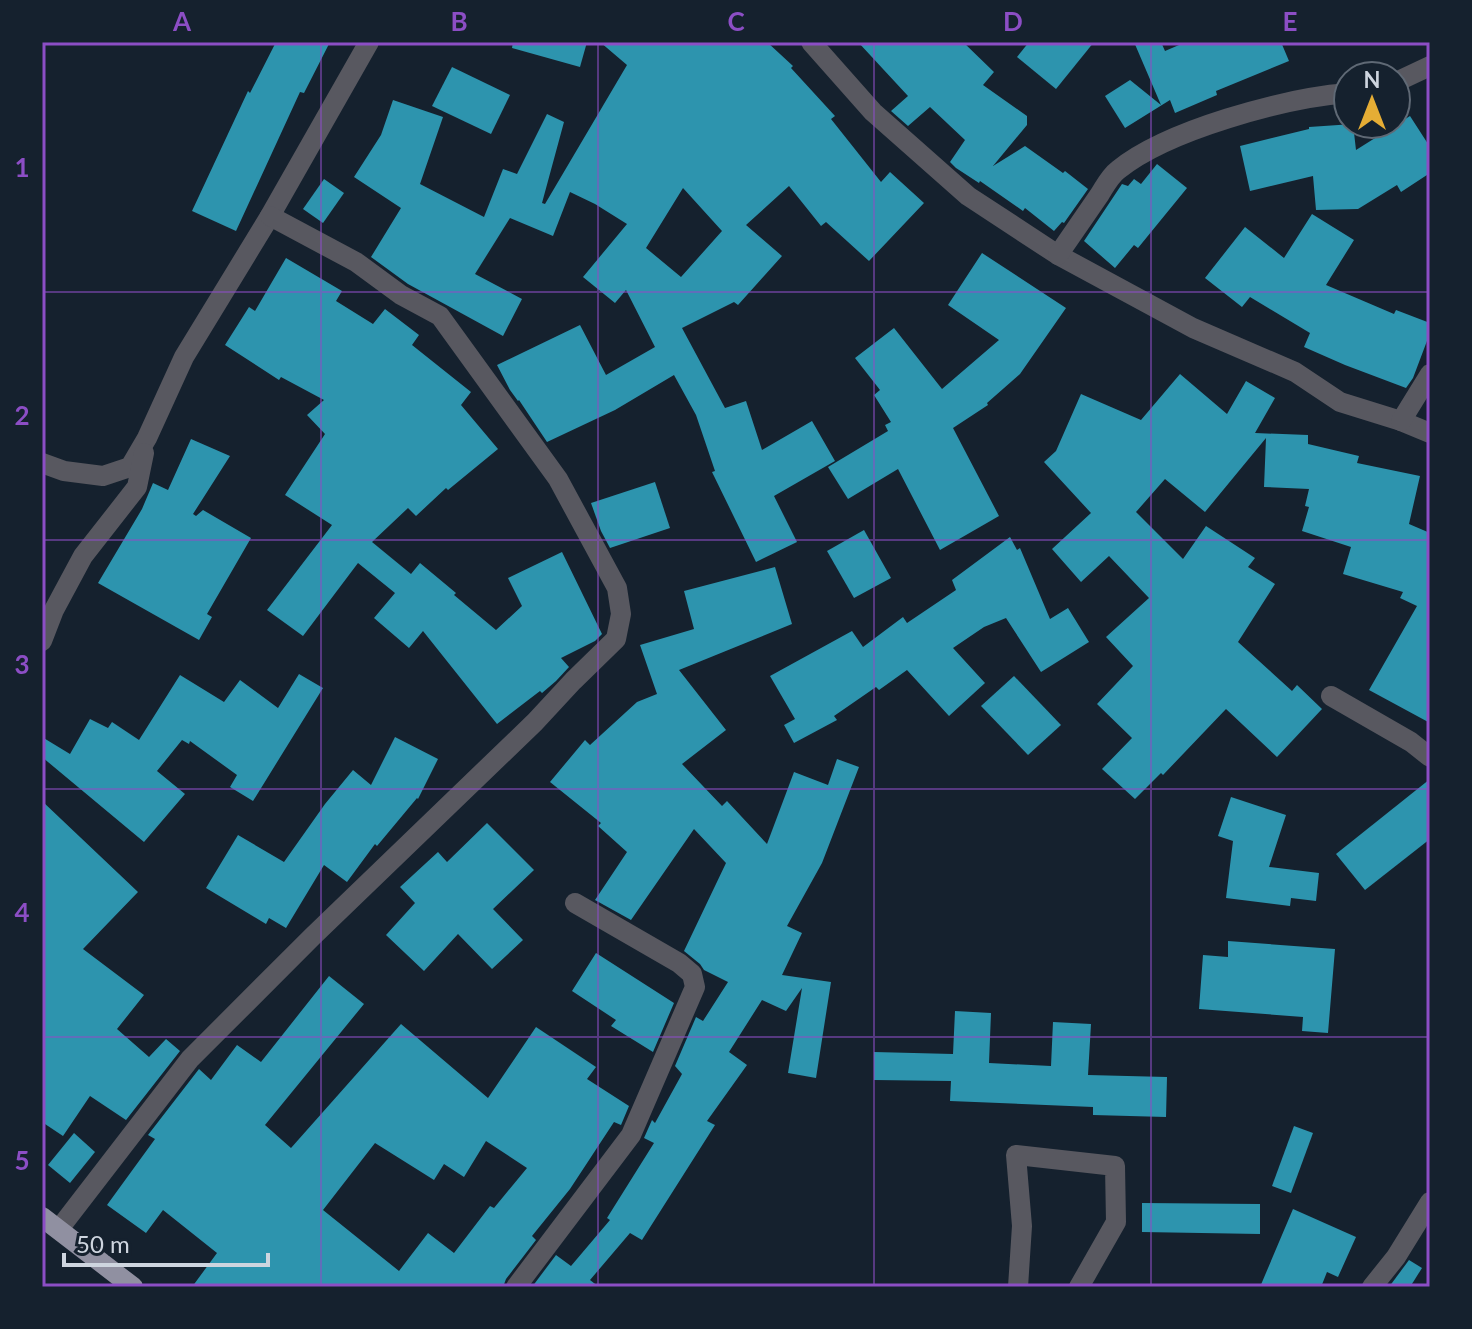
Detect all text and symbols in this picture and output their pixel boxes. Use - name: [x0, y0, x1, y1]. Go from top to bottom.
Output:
- text: A: [172, 5, 192, 37]
- text: B: [450, 5, 468, 37]
- text: C: [727, 5, 745, 37]
- text: D: [1003, 5, 1023, 37]
- text: E: [1283, 5, 1297, 37]
- north arrow: [1332, 60, 1412, 140]
- text: N: [1364, 66, 1380, 93]
- text: 1: [14, 151, 30, 183]
- text: 2: [14, 399, 30, 431]
- text: 3: [14, 648, 30, 680]
- text: 4: [14, 896, 30, 928]
- text: 5: [14, 1144, 30, 1176]
- scale bar: [64, 1217, 268, 1267]
- text: 50 m: [76, 1229, 130, 1258]

